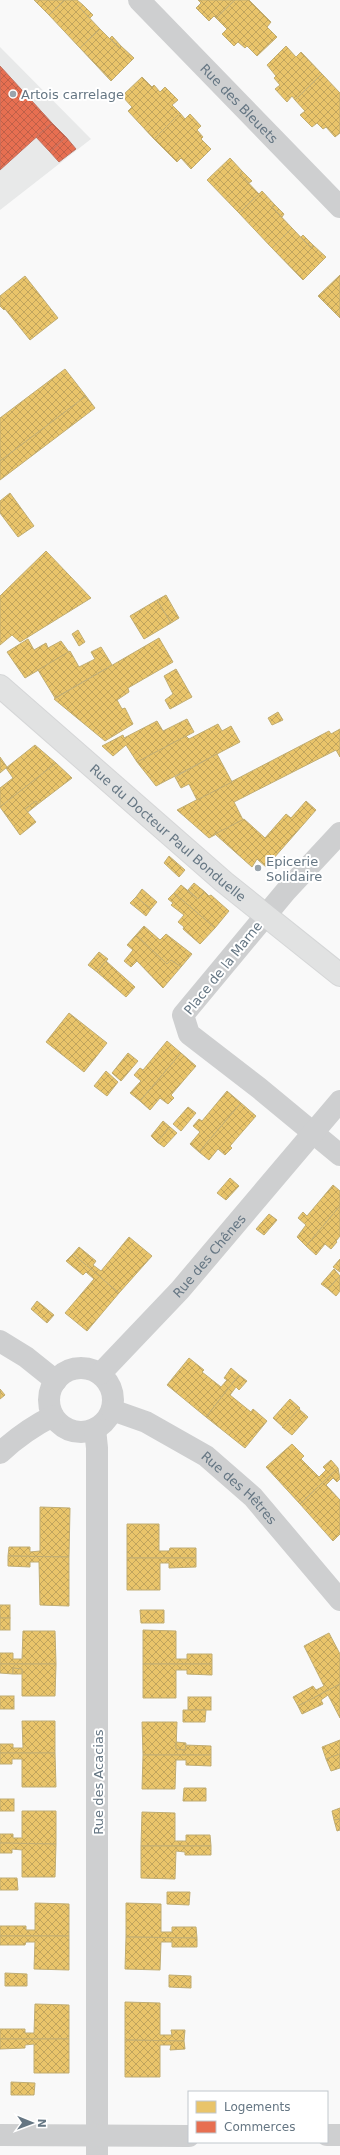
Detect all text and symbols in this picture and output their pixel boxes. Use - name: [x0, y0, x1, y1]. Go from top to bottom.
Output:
- street label: Rue des Bleuets: [197, 61, 281, 146]
- place label: Artois carrelage: [21, 87, 124, 102]
- marker: Artois carrelage: [8, 89, 18, 99]
- street label: Rue du Docteur Paul Bonduelle: [87, 761, 249, 904]
- place label: Epicerie Solidaire: [266, 854, 322, 884]
- marker: Epicerie Solidaire: [253, 863, 263, 873]
- street label: Place de la Marne: [181, 918, 265, 1018]
- street label: Rue des Chênes: [170, 1211, 249, 1300]
- street label: Rue des Hêtres: [199, 1448, 280, 1527]
- street label: Rue des Acacias: [91, 1729, 106, 1835]
- legend: [188, 2091, 328, 2143]
- text: Logements: [224, 2100, 290, 2114]
- north arrow: [12, 2103, 52, 2143]
- text: N: [35, 2118, 48, 2128]
- text: Commerces: [224, 2120, 295, 2134]

